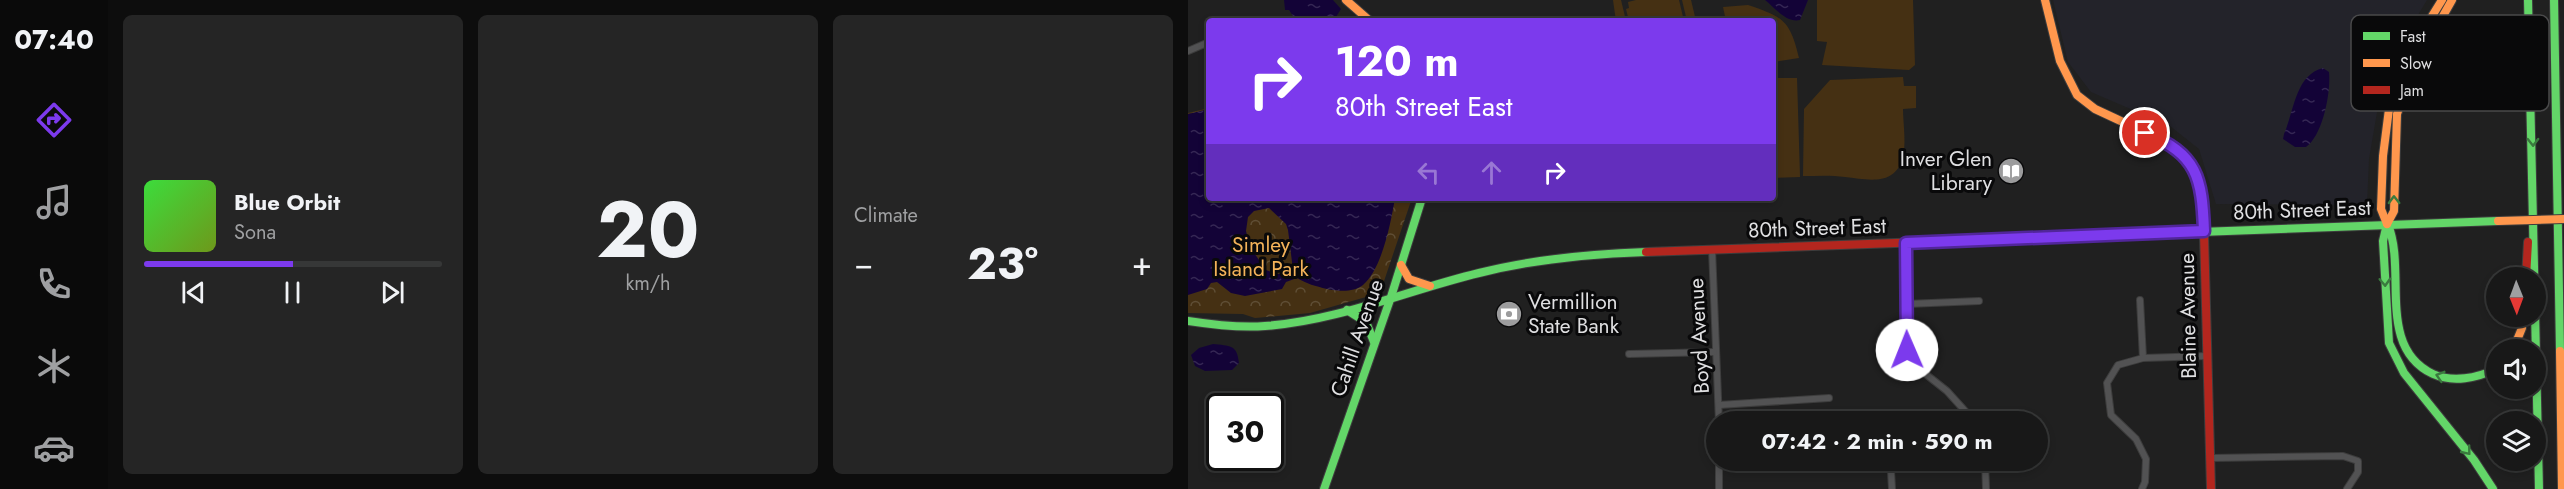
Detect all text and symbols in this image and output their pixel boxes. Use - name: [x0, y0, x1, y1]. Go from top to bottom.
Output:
- legend: [2351, 15, 2549, 111]
- text: 07:40: [14, 20, 94, 59]
- text: Fast: [2400, 25, 2426, 48]
- text: 120 m: [1335, 31, 1459, 92]
- icon: right: [1236, 42, 1314, 120]
- text: Slow: [2400, 52, 2432, 75]
- text: Jam: [2398, 79, 2424, 102]
- text: 80th Street East: [1335, 87, 1512, 126]
- icon: directions: [33, 99, 75, 141]
- pin: [2119, 107, 2170, 158]
- icon: arrive: [2128, 116, 2161, 149]
- one-way arrow: [2526, 138, 2539, 147]
- place label: Inver Glen Library: [1900, 144, 1993, 198]
- icon: left: [1412, 156, 1445, 189]
- icon: ahead: [1475, 156, 1508, 189]
- icon: right: [1538, 156, 1571, 189]
- library icon: Inver Glen Library: [1996, 156, 2026, 186]
- text: 20: [597, 174, 699, 286]
- icon: music: [33, 181, 75, 223]
- text: Blue Orbit: [234, 186, 340, 218]
- street label: 80th Street East: [2233, 193, 2371, 227]
- one-way arrow: [2388, 195, 2400, 204]
- text: Climate: [854, 201, 918, 230]
- street label: 80th Street East: [1748, 211, 1886, 245]
- text: Sona: [234, 218, 276, 247]
- park label: Simley Island Park: [1213, 230, 1309, 284]
- text: 23°: [967, 231, 1038, 296]
- text: −: [854, 240, 873, 287]
- text: +: [1132, 240, 1152, 287]
- street label: Blaine Avenue: [2172, 253, 2204, 379]
- icon: phone: [33, 263, 75, 305]
- north arrow: [2486, 267, 2546, 327]
- map controls: [2486, 267, 2546, 471]
- text: km/h: [625, 269, 671, 298]
- street label: Cahill Avenue: [1323, 275, 1391, 401]
- icon: previous: [177, 276, 210, 309]
- icon: pause: [276, 276, 309, 309]
- icon: next: [376, 276, 409, 309]
- street label: Boyd Avenue: [1681, 277, 1717, 395]
- one-way arrow: [2378, 278, 2391, 287]
- place label: Vermillion State Bank: [1528, 287, 1620, 341]
- bank icon: Vermillion State Bank: [1494, 299, 1524, 329]
- position arrow: [1875, 318, 1939, 382]
- button: sound: [2486, 339, 2546, 399]
- icon: climate: [33, 345, 75, 387]
- one-way arrow: [2435, 371, 2446, 383]
- speed limit sign: 30: [1206, 393, 1284, 471]
- button: layers: [2486, 411, 2546, 471]
- text: 07:42 · 2 min · 590 m: [1761, 425, 1993, 457]
- icon: car: [33, 427, 75, 469]
- one-way arrow: [2460, 445, 2471, 456]

